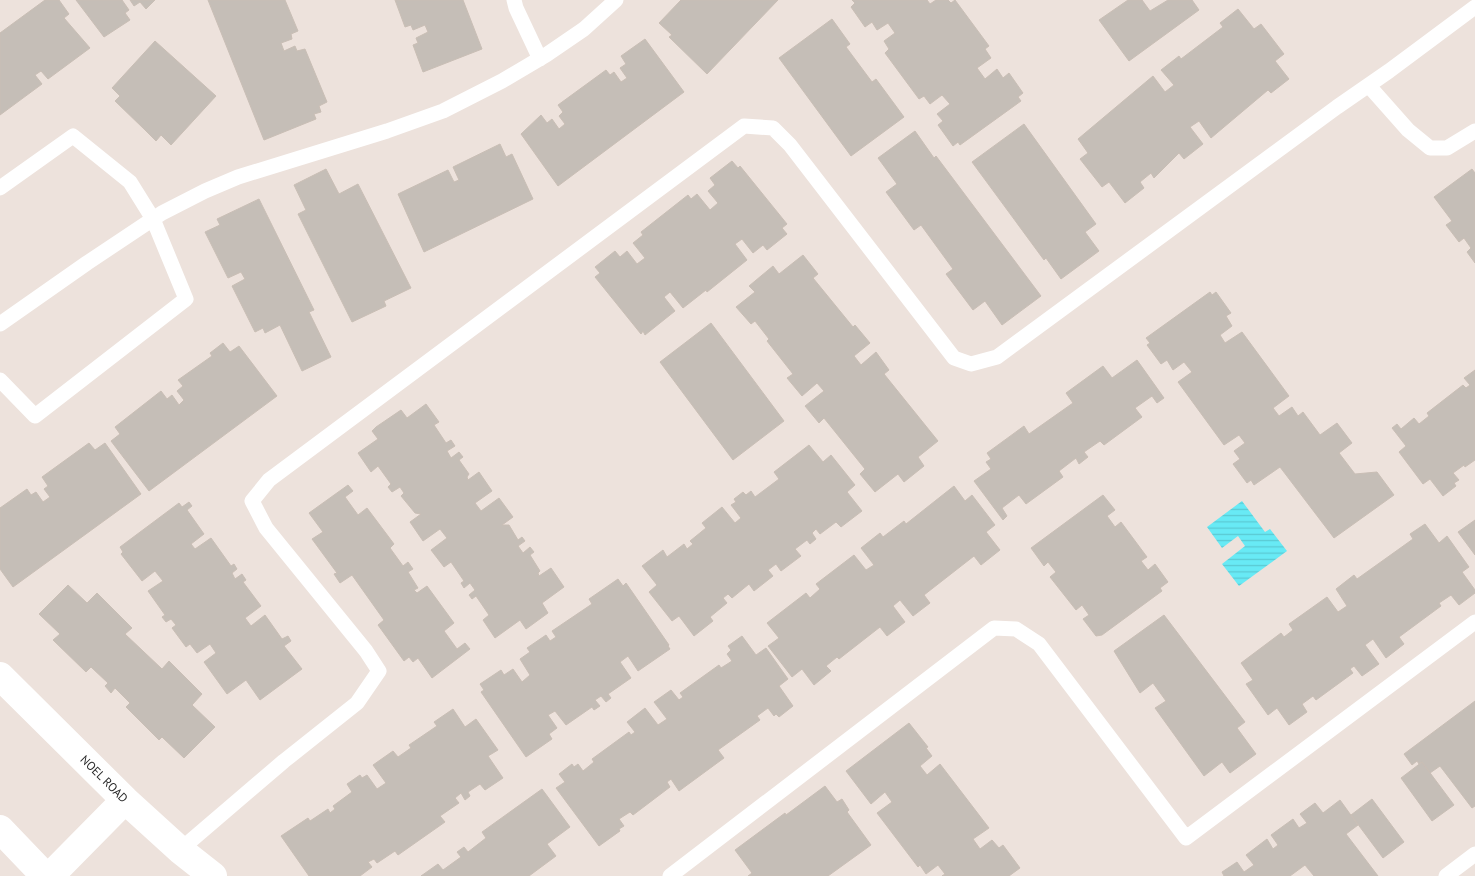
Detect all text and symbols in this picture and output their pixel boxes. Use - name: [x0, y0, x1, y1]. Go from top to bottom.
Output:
- street label: NOEL ROAD: [77, 752, 131, 806]

